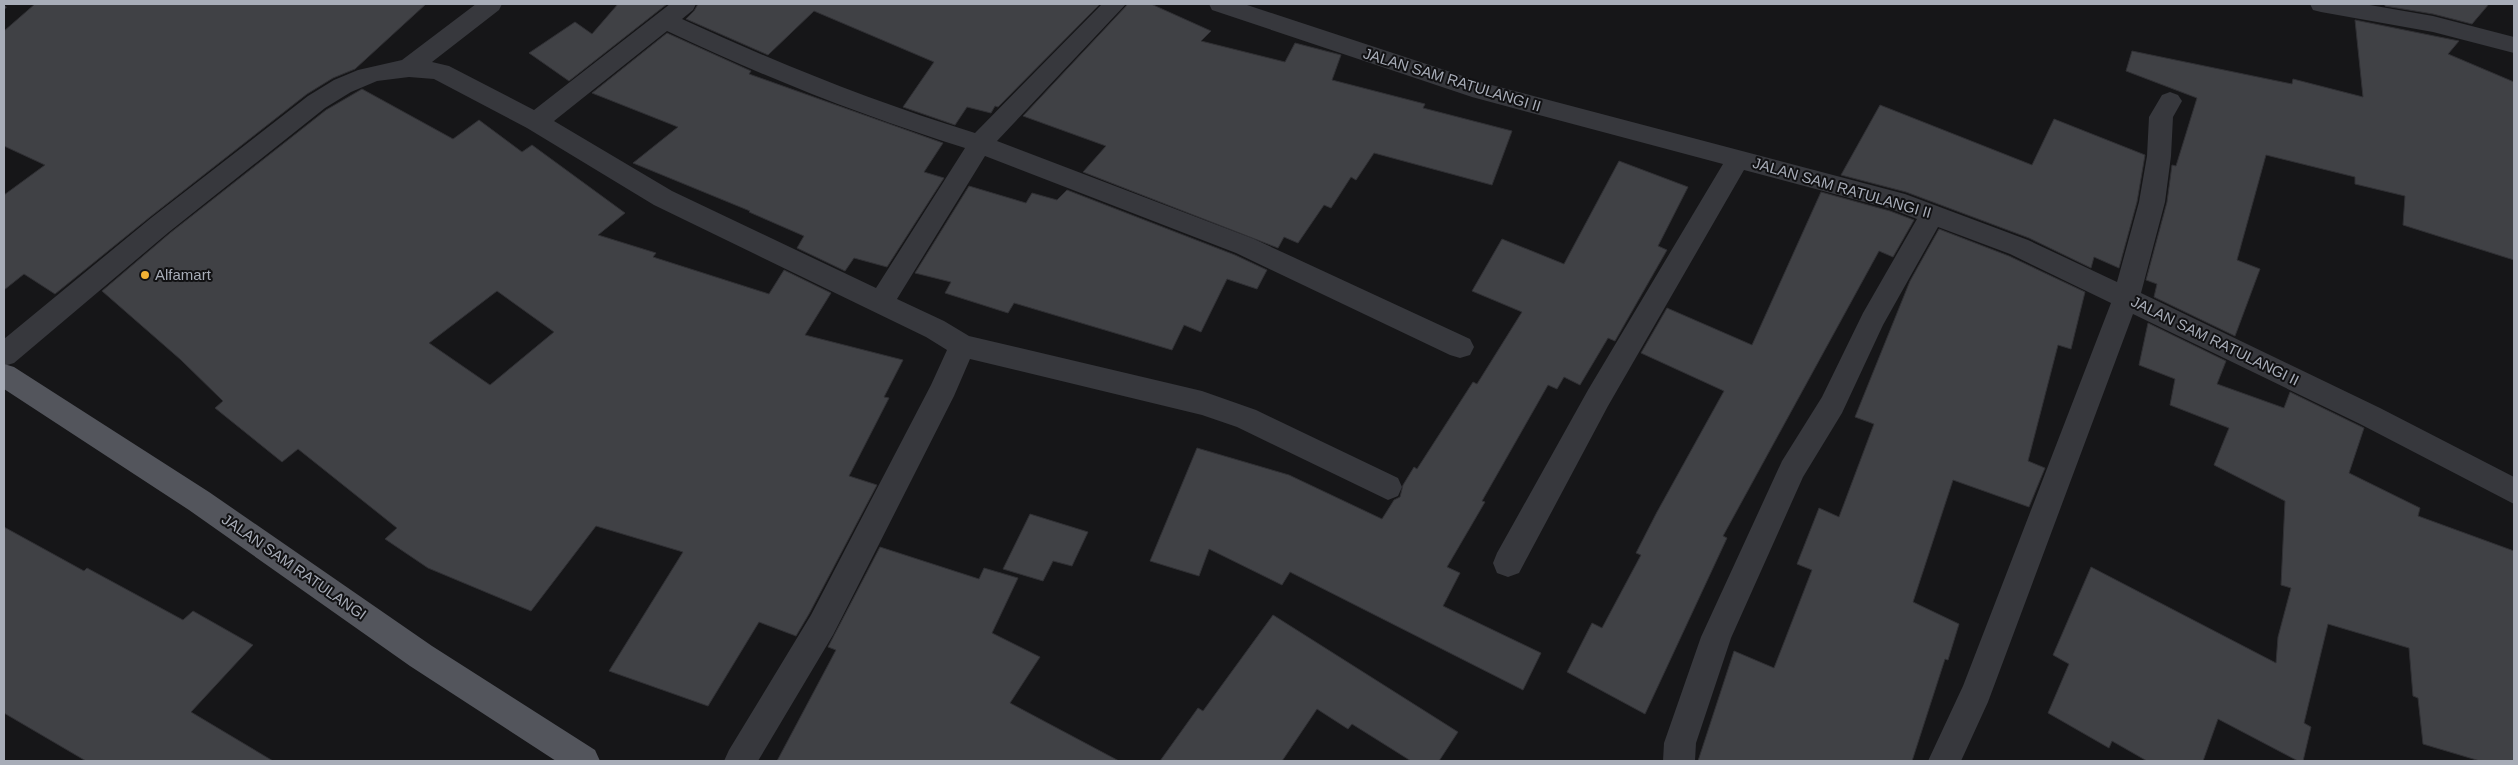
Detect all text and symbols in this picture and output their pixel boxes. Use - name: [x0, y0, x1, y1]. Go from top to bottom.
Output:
- street label: JALAN SAM RATULANGI II: [1361, 44, 1543, 115]
- street label: JALAN SAM RATULANGI II: [1751, 154, 1933, 221]
- place label: Alfamart: [155, 266, 212, 283]
- marker: Alfamart: [139, 269, 151, 281]
- street label: JALAN SAM RATULANGI II: [2128, 292, 2302, 389]
- street label: JALAN SAM RATULANGI: [219, 510, 370, 623]

